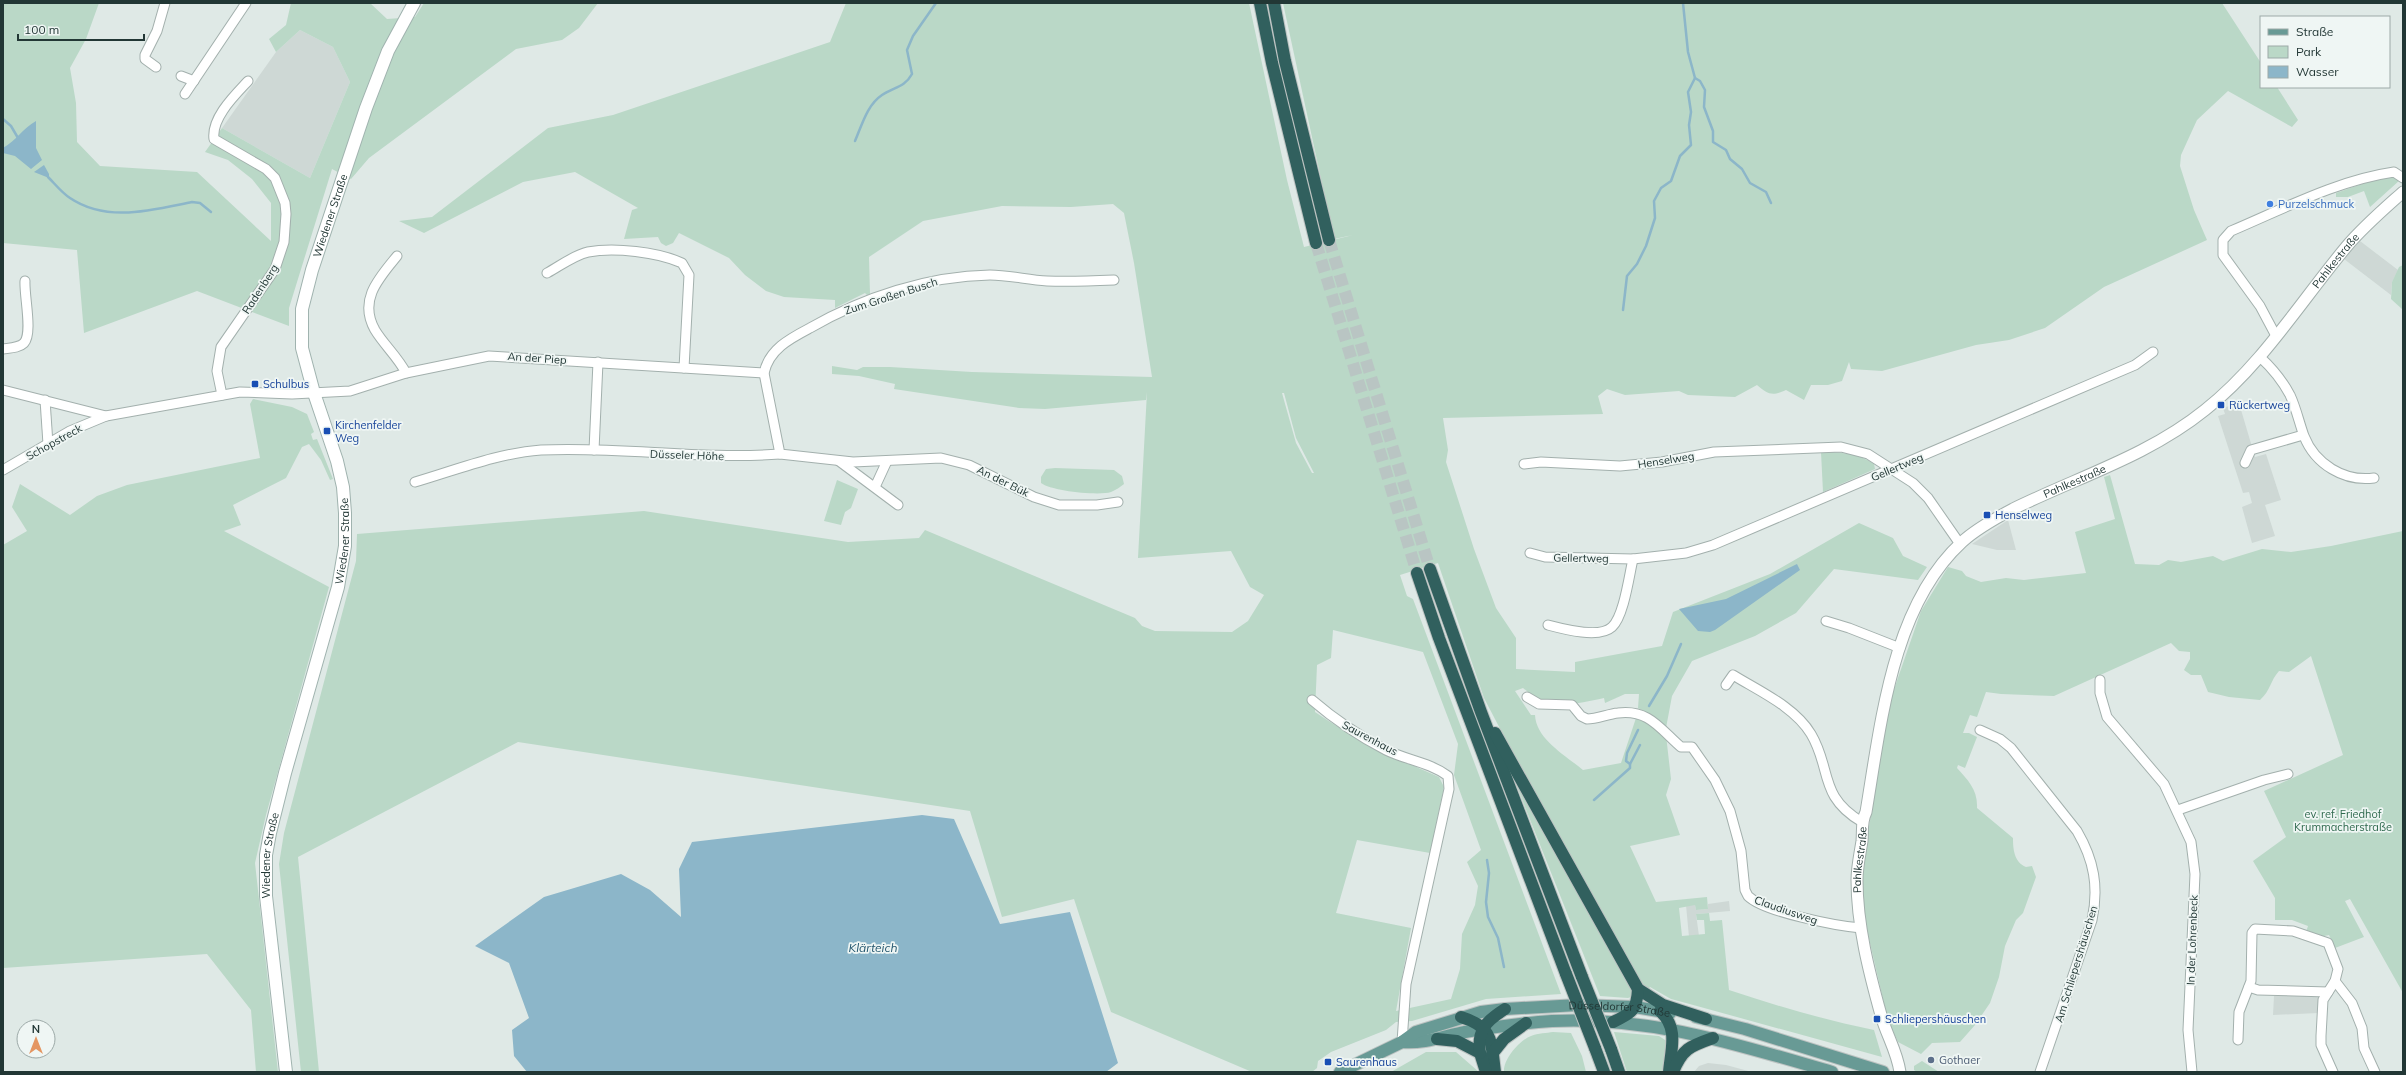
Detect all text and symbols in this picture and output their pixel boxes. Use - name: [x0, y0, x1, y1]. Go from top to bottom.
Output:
- scale bar: [18, 16, 144, 42]
- legend: [2260, 16, 2390, 88]
- text: 100 m: [24, 22, 59, 37]
- text: Straße: [2296, 24, 2333, 39]
- text: Park: [2296, 44, 2322, 59]
- text: Wasser: [2296, 64, 2339, 79]
- street label: Wiedener Straße: [310, 172, 351, 259]
- place label: Purzelschmuck: [2278, 197, 2354, 211]
- marker: Purzelschmuck: [2265, 199, 2275, 209]
- street label: Pahlkestraße: [2309, 230, 2362, 291]
- street label: Radenberg: [239, 262, 281, 316]
- street label: Zum Großen Busch: [843, 274, 939, 318]
- street label: An der Piep: [507, 349, 567, 367]
- place label: Schulbus: [263, 377, 309, 391]
- marker: Schulbus: [250, 379, 260, 389]
- place label: Rückertweg: [2229, 398, 2290, 412]
- marker: Rückertweg: [2216, 400, 2226, 410]
- place label: Kirchenfelder Weg: [335, 418, 402, 445]
- street label: Schopstreck: [24, 421, 85, 463]
- marker: Kirchenfelder Weg: [322, 426, 332, 436]
- street label: Düsseler Höhe: [650, 447, 724, 463]
- street label: Henselweg: [1637, 449, 1695, 471]
- street label: Gellertweg: [1869, 450, 1925, 484]
- street label: Pahlkestraße: [2041, 461, 2108, 501]
- street label: An der Bük: [975, 462, 1032, 500]
- street label: Wiedener Straße: [332, 497, 352, 585]
- place label: Henselweg: [1995, 508, 2052, 522]
- marker: Henselweg: [1982, 510, 1992, 520]
- street label: Gellertweg: [1553, 551, 1609, 565]
- street label: Saurenhaus: [1340, 717, 1400, 759]
- park label: ev. ref. Friedhof Krummacherstraße: [2294, 807, 2392, 834]
- street label: Wiedener Straße: [259, 811, 282, 899]
- street label: Pahlkestraße: [1850, 826, 1869, 893]
- street label: Claudiusweg: [1752, 893, 1820, 927]
- street label: In der Lohrenbeck: [2183, 894, 2201, 985]
- street label: Am Schliepershäuschen: [2052, 904, 2100, 1024]
- water label: Klärteich: [849, 940, 897, 955]
- street label: Düsseldorfer Straße: [1568, 998, 1671, 1020]
- place label: Schliepershäuschen: [1885, 1012, 1986, 1026]
- marker: Schliepershäuschen: [1872, 1014, 1882, 1024]
- north arrow: [16, 1019, 56, 1059]
- text: N: [32, 1022, 40, 1036]
- place label: Gothaer: [1939, 1053, 1980, 1067]
- place label: Saurenhaus: [1336, 1055, 1397, 1069]
- marker: Gothaer: [1926, 1055, 1936, 1065]
- marker: Saurenhaus: [1323, 1057, 1333, 1067]

